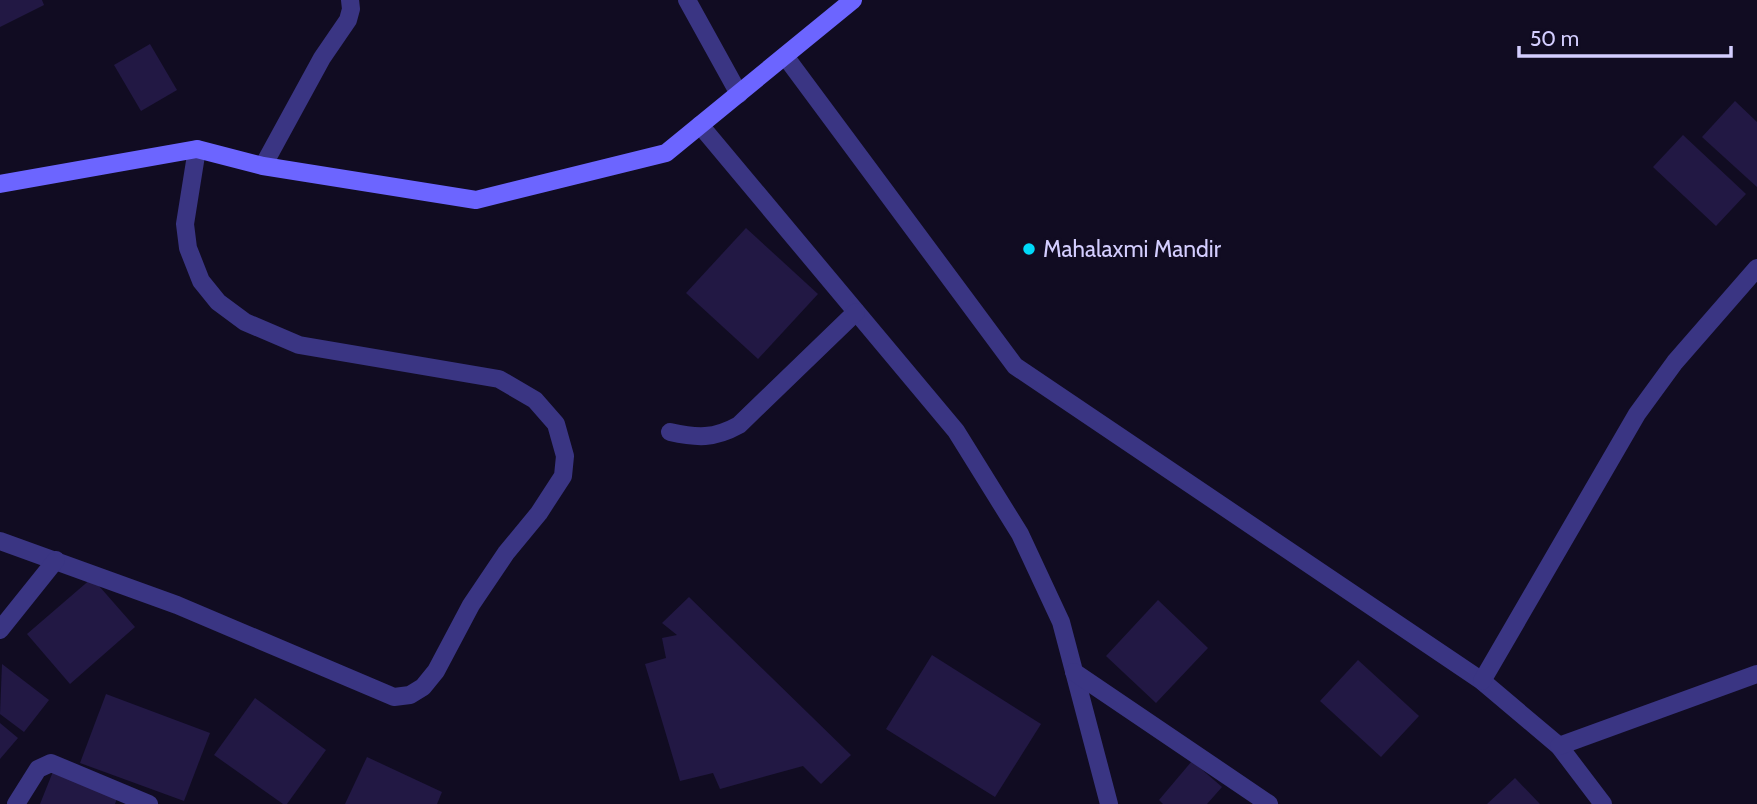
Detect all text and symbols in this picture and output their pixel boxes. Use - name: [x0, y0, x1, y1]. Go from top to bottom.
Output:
- scale bar: [1519, 14, 1731, 58]
- text: 50 m: [1530, 26, 1579, 51]
- place label: Mahalaxmi Mandir: [1043, 235, 1222, 263]
- marker: Mahalaxmi Mandir: [1021, 241, 1037, 257]

